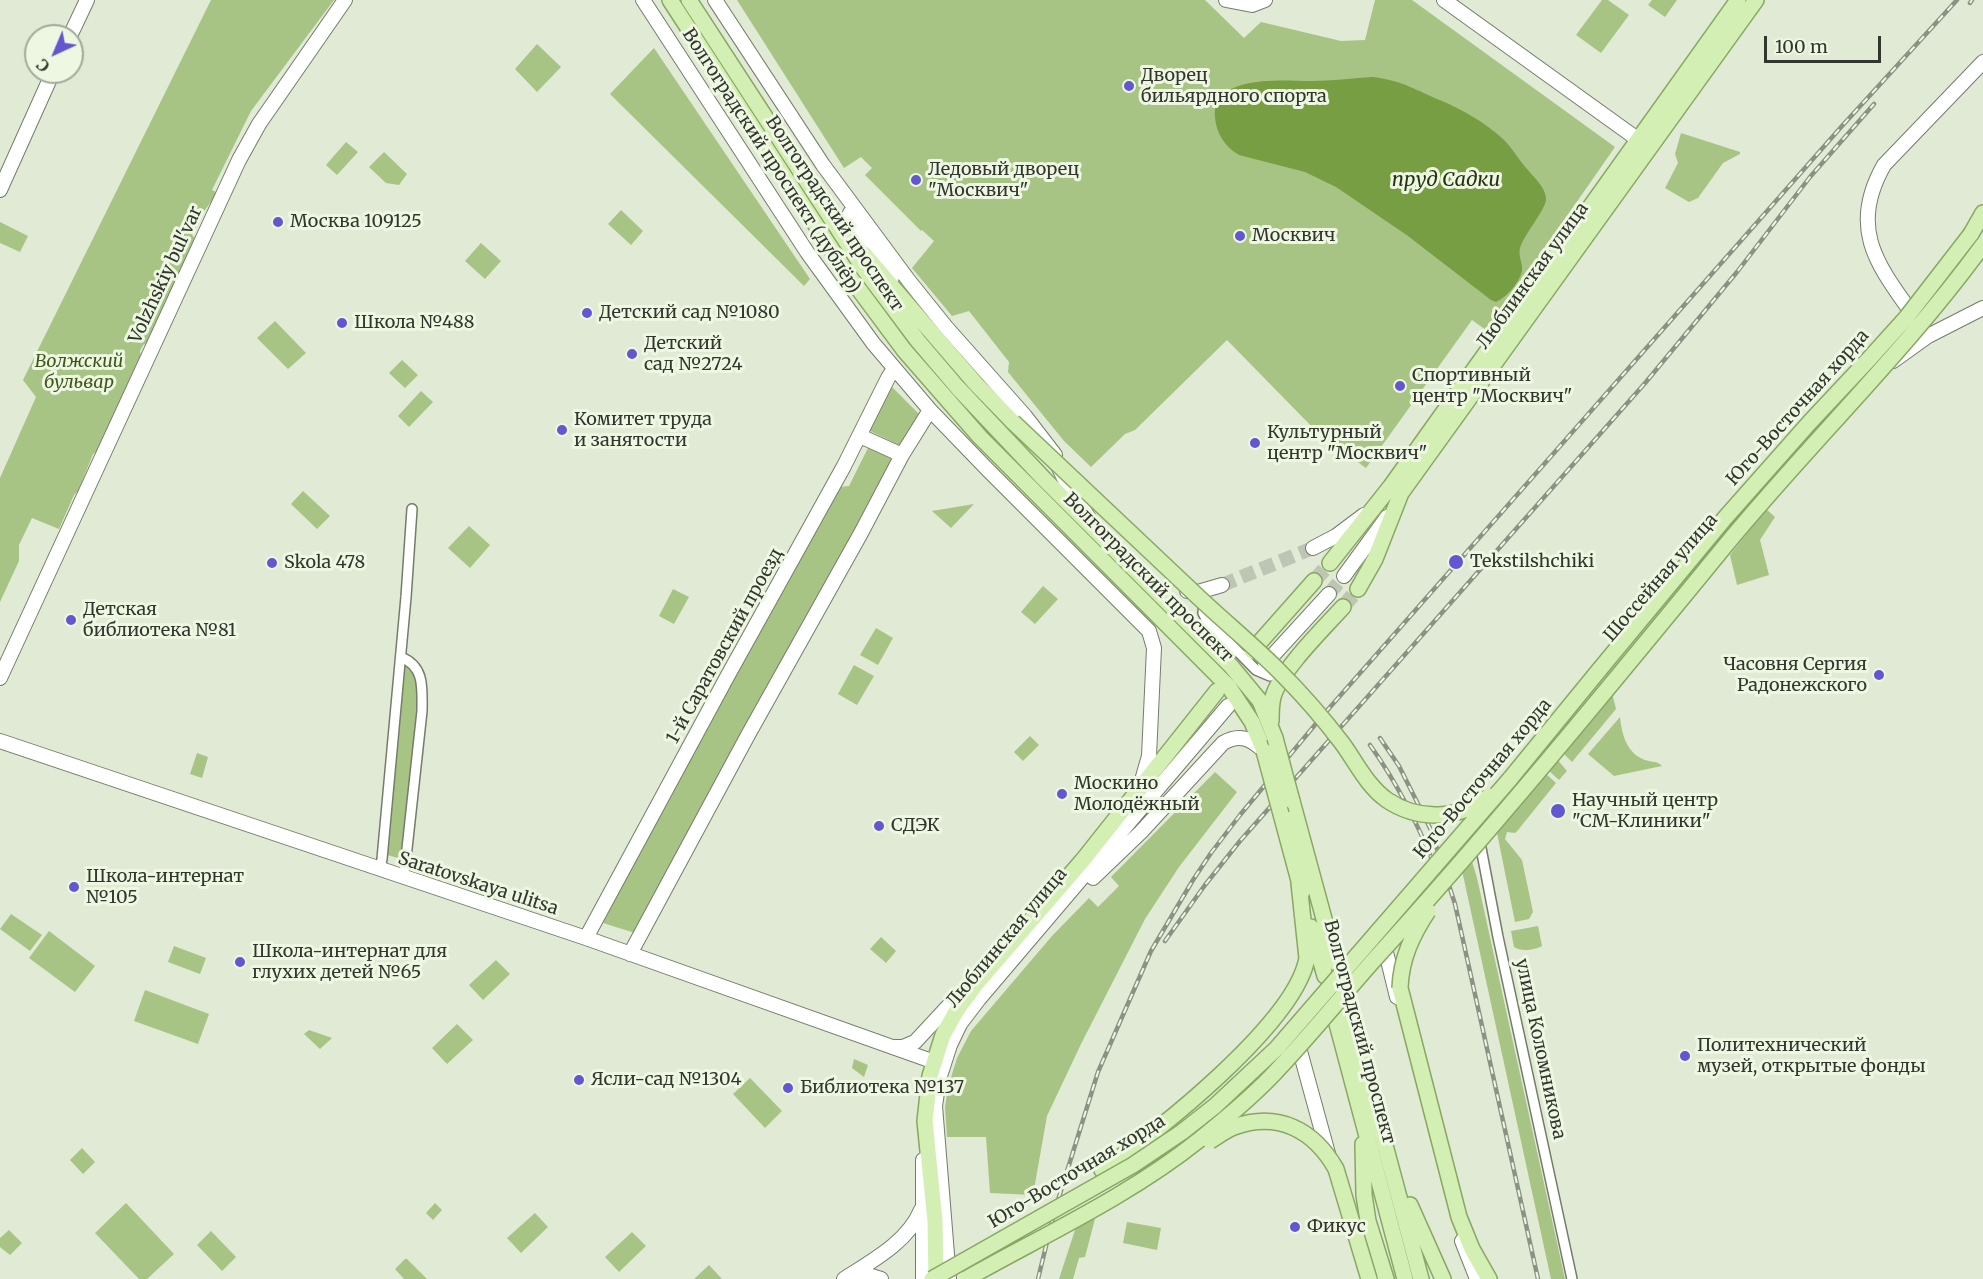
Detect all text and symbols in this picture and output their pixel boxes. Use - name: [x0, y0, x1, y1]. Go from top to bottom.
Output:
- north arrow: [24, 24, 84, 84]
- scale bar: [1767, 24, 1884, 62]
- street label: Волгоградский проспект (дублёр): [677, 25, 865, 297]
- text: 100 m: [1775, 35, 1828, 58]
- text: С: [32, 55, 54, 76]
- place label: Дворец бильярдного спорта: [1141, 65, 1327, 107]
- marker: Дворец бильярдного спорта: [1122, 79, 1136, 93]
- street label: Волгоградский проспект: [760, 112, 908, 316]
- place label: Ледовый дворец "Москвич": [928, 159, 1079, 201]
- water label: пруд Садки: [1392, 168, 1500, 192]
- marker: Ледовый дворец "Москвич": [909, 173, 923, 187]
- street label: Люблинская улица: [1473, 199, 1593, 353]
- street label: Volzhskiy bul'var: [125, 203, 207, 347]
- place label: Москва 109125: [290, 211, 422, 233]
- marker: Москва 109125: [271, 215, 285, 229]
- place label: Москвич: [1252, 225, 1335, 247]
- marker: Москвич: [1233, 229, 1247, 243]
- place label: Детский сад №1080: [599, 302, 780, 324]
- marker: Детский сад №1080: [580, 306, 594, 320]
- place label: Школа №488: [354, 312, 474, 334]
- marker: Школа №488: [335, 316, 349, 330]
- street label: Юго-Восточная хорда: [1722, 326, 1874, 490]
- place label: Детский сад №2724: [644, 333, 742, 376]
- marker: Детский сад №2724: [625, 347, 639, 361]
- park label: Волжский бульвар: [35, 351, 123, 394]
- place label: Спортивный центр "Москвич": [1412, 365, 1572, 407]
- marker: Спортивный центр "Москвич": [1393, 379, 1407, 393]
- place label: Комитет труда и занятости: [574, 409, 712, 452]
- place label: Культурный центр "Москвич": [1267, 422, 1427, 464]
- marker: Комитет труда и занятости: [555, 423, 569, 437]
- marker: Культурный центр "Москвич": [1248, 436, 1262, 450]
- street label: Волгоградский проспект: [1059, 489, 1237, 667]
- street label: Шоссейная улица: [1600, 510, 1722, 646]
- street label: 1-й Саратовский проезд: [662, 545, 788, 747]
- place label: Tekstilshchiki: [1470, 551, 1594, 573]
- place label: Skola 478: [284, 552, 365, 574]
- marker: Tekstilshchiki: [1447, 553, 1465, 571]
- marker: Skola 478: [265, 556, 279, 570]
- place label: Детская библиотека №81: [83, 599, 236, 642]
- marker: Детская библиотека №81: [64, 613, 78, 627]
- place label: Часовня Сергия Радонежского: [1724, 654, 1867, 696]
- marker: Часовня Сергия Радонежского: [1872, 668, 1886, 682]
- street label: Юго-Восточная хорда: [1410, 695, 1556, 863]
- place label: Москино Молодёжный: [1074, 773, 1200, 816]
- marker: Москино Молодёжный: [1055, 787, 1069, 801]
- place label: Научный центр "СМ-Клиники": [1572, 790, 1718, 832]
- marker: Научный центр "СМ-Клиники": [1549, 802, 1567, 820]
- place label: СДЭК: [891, 815, 940, 837]
- marker: СДЭК: [872, 819, 886, 833]
- street label: Saratovskaya ulitsa: [395, 848, 561, 920]
- street label: Люблинская улица: [942, 864, 1072, 1012]
- place label: Школа-интернат №105: [86, 866, 244, 908]
- marker: Школа-интернат №105: [67, 880, 81, 894]
- street label: Волгоградский проспект: [1319, 918, 1399, 1146]
- place label: Школа-интернат для глухих детей №65: [252, 941, 447, 984]
- marker: Школа-интернат для глухих детей №65: [233, 955, 247, 969]
- street label: улица Коломникова: [1510, 957, 1570, 1141]
- place label: Политехнический музей, открытые фонды: [1697, 1035, 1926, 1078]
- marker: Политехнический музей, открытые фонды: [1678, 1049, 1692, 1063]
- place label: Ясли-сад №1304: [591, 1069, 742, 1091]
- marker: Ясли-сад №1304: [572, 1073, 586, 1087]
- place label: Библиотека №137: [800, 1077, 964, 1099]
- marker: Библиотека №137: [781, 1081, 795, 1095]
- street label: Юго-Восточная хорда: [985, 1111, 1169, 1233]
- place label: Фикус: [1307, 1216, 1366, 1238]
- marker: Фикус: [1288, 1220, 1302, 1234]

